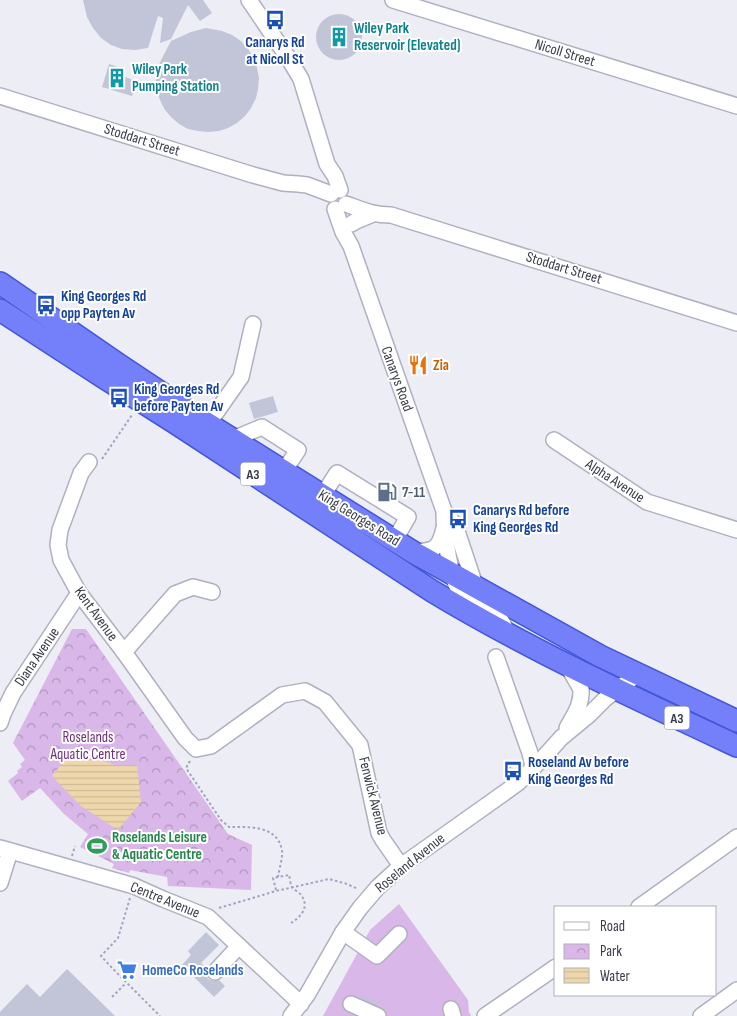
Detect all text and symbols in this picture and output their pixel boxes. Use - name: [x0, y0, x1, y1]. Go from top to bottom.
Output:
- bus stop icon: Canarys Rd at Nicoll St: [264, 9, 286, 31]
- place label: Wiley Park Reservoir (Elevated): [354, 19, 460, 55]
- building icon: Wiley Park Reservoir (Elevated): [328, 26, 350, 48]
- place label: Canarys Rd at Nicoll St: [245, 33, 305, 69]
- street label: Nicoll Street: [532, 35, 598, 71]
- place label: Wiley Park Pumping Station: [132, 60, 219, 96]
- building icon: Wiley Park Pumping Station: [106, 67, 128, 89]
- street label: Stoddart Street: [102, 119, 183, 161]
- street label: Stoddart Street: [524, 247, 605, 289]
- place label: King Georges Rd opp Payten Av: [61, 287, 146, 323]
- bus stop icon: King Georges Rd opp Payten Av: [35, 294, 57, 316]
- street label: Canarys Road: [376, 344, 418, 414]
- restaurant icon: Zia: [407, 354, 429, 376]
- place label: Zia: [433, 356, 449, 375]
- place label: King Georges Rd before Payten Av: [134, 380, 224, 416]
- bus stop icon: King Georges Rd before Payten Av: [108, 387, 130, 409]
- street label: Alpha Avenue: [581, 454, 648, 507]
- road number: A3: [240, 462, 266, 486]
- fuel station icon: 7-11: [376, 481, 398, 503]
- place label: 7-11: [402, 483, 425, 502]
- street label: King Georges Road: [315, 485, 403, 551]
- place label: Canarys Rd before King Georges Rd: [473, 501, 569, 537]
- bus stop icon: Canarys Rd before King Georges Rd: [447, 508, 469, 530]
- street label: Kent Avenue: [70, 583, 122, 645]
- street label: Diana Avenue: [10, 624, 64, 690]
- road number: A3: [664, 706, 690, 730]
- park label: Roselands Aquatic Centre: [49, 728, 126, 764]
- place label: Roseland Av before King Georges Rd: [528, 753, 629, 789]
- street label: Fenwick Avenue: [354, 755, 392, 837]
- bus stop icon: Roseland Av before King Georges Rd: [502, 760, 524, 782]
- place label: Roselands Leisure & Aquatic Centre: [112, 828, 207, 864]
- street label: Roseland Avenue: [371, 829, 449, 897]
- sports icon: Roselands Leisure & Aquatic Centre: [86, 835, 108, 857]
- street label: Centre Avenue: [127, 877, 203, 923]
- legend: [554, 906, 717, 996]
- text: Road: [600, 917, 625, 936]
- text: Park: [600, 942, 622, 961]
- supermarket icon: HomeCo Roselands: [116, 959, 138, 981]
- place label: HomeCo Roselands: [142, 961, 244, 980]
- text: Water: [600, 967, 631, 986]

